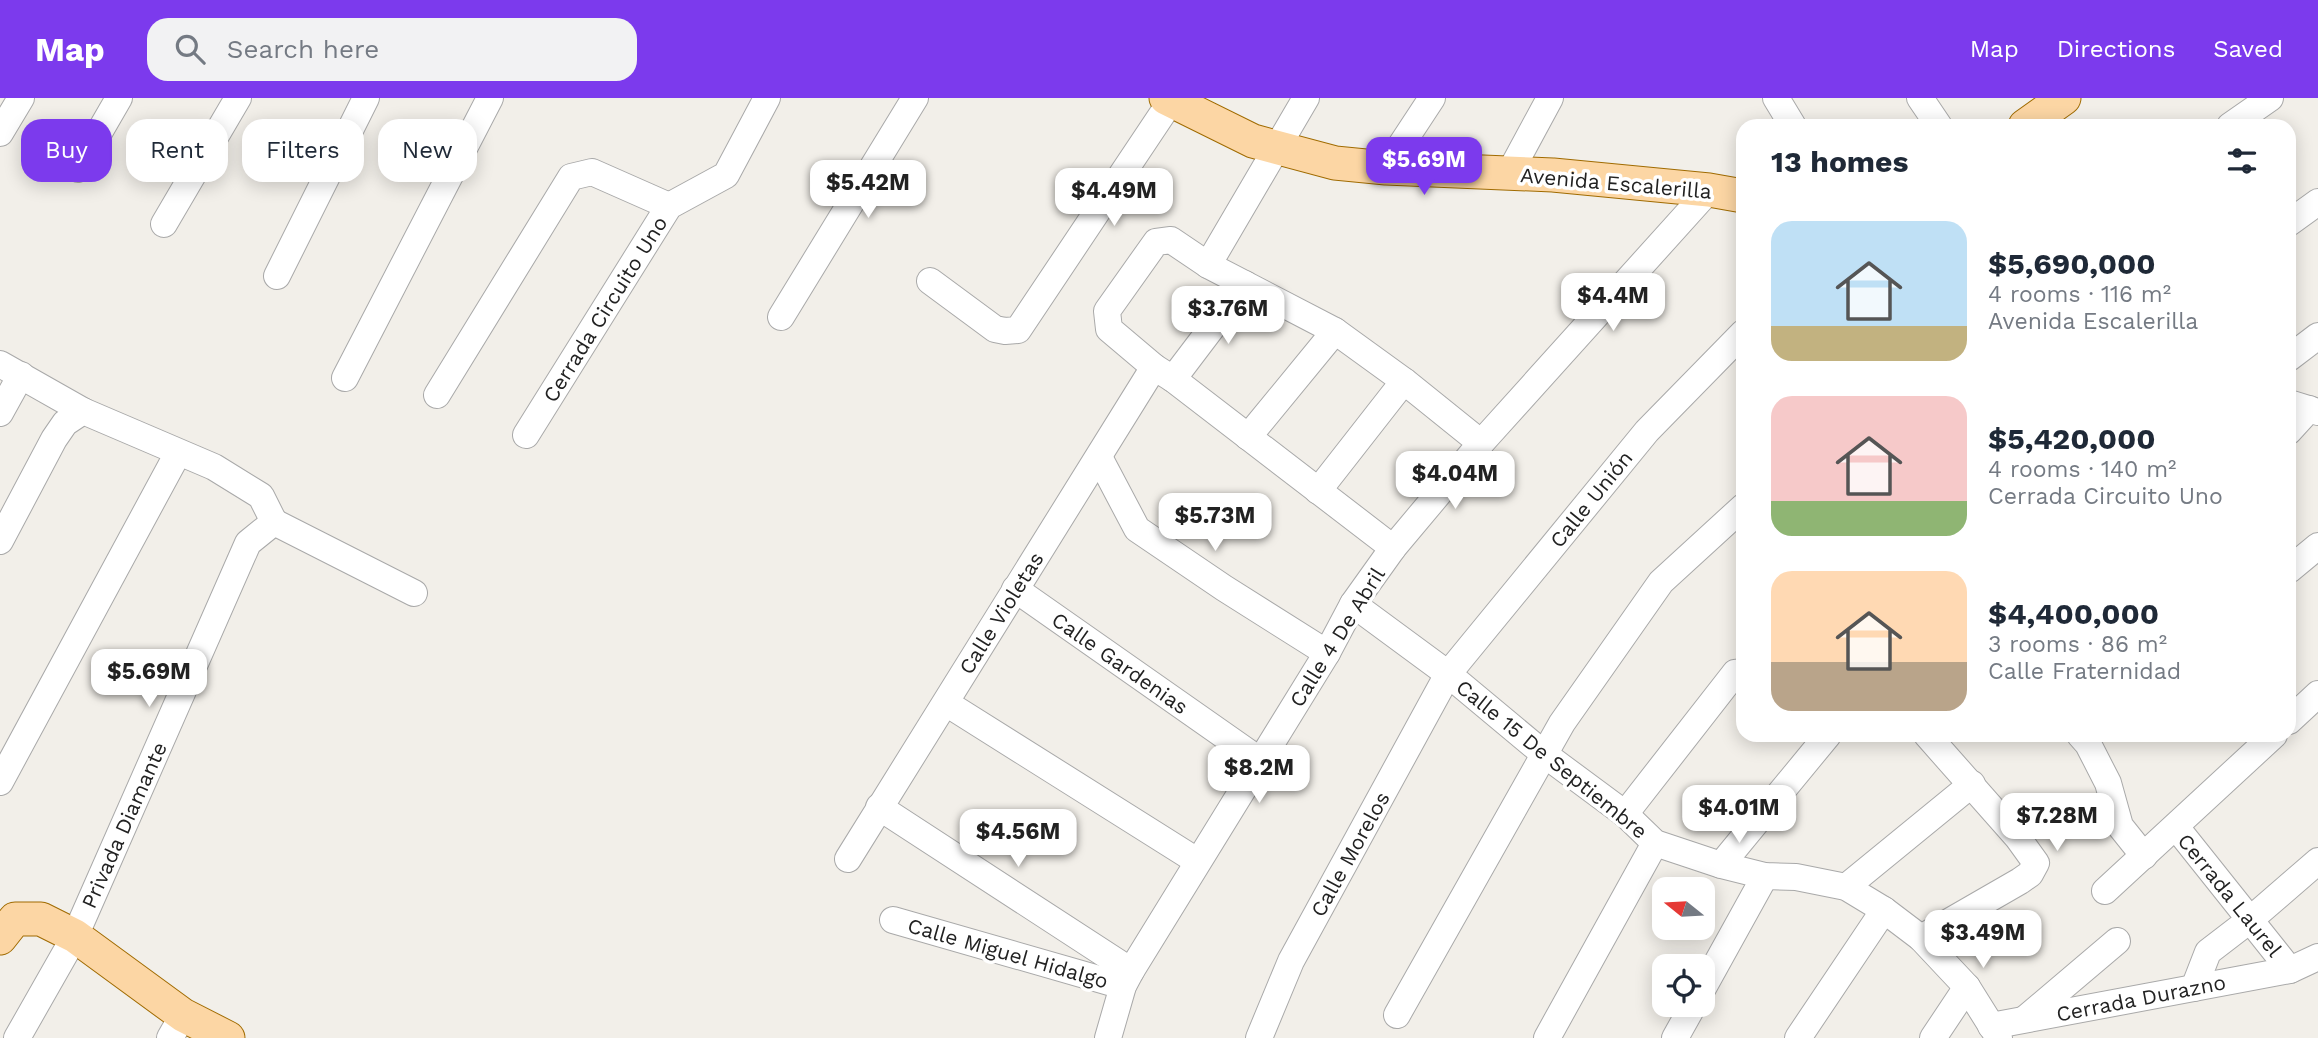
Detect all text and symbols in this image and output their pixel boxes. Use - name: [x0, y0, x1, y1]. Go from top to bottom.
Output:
- search box: [147, 18, 637, 81]
- text: Map: [35, 30, 105, 69]
- icon: search: [171, 30, 209, 68]
- text: Search here: [227, 34, 379, 64]
- text: Map: [1970, 35, 2019, 63]
- text: Directions: [2057, 35, 2175, 63]
- text: Saved: [2213, 35, 2283, 63]
- chip: Buy: [21, 119, 112, 182]
- chip: Rent: [126, 119, 228, 182]
- chip: Filters: [242, 119, 364, 182]
- chip: New: [378, 119, 477, 182]
- pin: $5.69M: [1367, 138, 1481, 197]
- icon: filters: [2223, 142, 2261, 180]
- text: 13 homes: [1771, 144, 1908, 179]
- text: $5.69M: [1382, 146, 1466, 173]
- pin: $5.42M: [811, 160, 925, 220]
- street label: Avenida Escalerilla: [1519, 162, 1713, 204]
- text: $5.42M: [826, 169, 910, 196]
- pin: $4.49M: [1057, 169, 1171, 228]
- text: $4.49M: [1071, 177, 1157, 204]
- street label: Cerrada Circuito Uno: [538, 211, 672, 407]
- text: $5,690,000: [1988, 246, 2156, 281]
- icon: home: [1827, 249, 1911, 333]
- pin: $4.4M: [1564, 274, 1662, 333]
- text: 4 rooms · 116 m²: [1988, 281, 2171, 308]
- text: $4.4M: [1577, 282, 1649, 309]
- pin: $3.76M: [1171, 286, 1285, 346]
- text: $3.76M: [1188, 295, 1268, 322]
- text: Avenida Escalerilla: [1988, 308, 2198, 335]
- text: $5,420,000: [1988, 421, 2156, 456]
- icon: home: [1827, 424, 1911, 508]
- street label: Calle Unión: [1544, 446, 1638, 552]
- pin: $4.04M: [1398, 452, 1512, 511]
- text: 4 rooms · 140 m²: [1988, 456, 2176, 483]
- text: $4.04M: [1412, 460, 1498, 487]
- text: Cerrada Circuito Uno: [1988, 483, 2223, 510]
- pin: $5.73M: [1158, 494, 1272, 553]
- text: $5.73M: [1175, 502, 1255, 529]
- street label: Calle Violetas: [953, 547, 1049, 679]
- street label: Calle 4 De Abril: [1284, 562, 1390, 711]
- text: $4,400,000: [1988, 596, 2159, 631]
- icon: home: [1827, 599, 1911, 683]
- street label: Calle Gardenias: [1047, 607, 1193, 719]
- text: 3 rooms · 86 m²: [1988, 631, 2167, 658]
- pin: $5.69M: [92, 650, 206, 709]
- text: $5.69M: [107, 658, 191, 685]
- text: Calle Fraternidad: [1988, 658, 2181, 685]
- street label: Calle 15 De Septiembre: [1451, 674, 1653, 844]
- street label: Privada Diamante: [76, 738, 172, 912]
- pin: $8.2M: [1210, 746, 1308, 805]
- text: $8.2M: [1224, 754, 1294, 781]
- pin: $4.01M: [1682, 786, 1796, 845]
- street label: Calle Morelos: [1305, 787, 1395, 921]
- text: $4.01M: [1698, 794, 1780, 821]
- pin: $7.28M: [2000, 794, 2114, 853]
- text: $7.28M: [2016, 802, 2098, 829]
- pin: $4.56M: [961, 810, 1075, 869]
- text: $4.56M: [976, 818, 1060, 845]
- street label: Cerrada Laurel: [2173, 828, 2288, 962]
- north arrow: [1652, 877, 1715, 940]
- map controls: [1652, 877, 1715, 1017]
- pin: $3.49M: [1926, 910, 2040, 970]
- street label: Calle Miguel Hidalgo: [905, 912, 1111, 994]
- text: $3.49M: [1941, 919, 2025, 946]
- button: locate: [1652, 954, 1715, 1017]
- street label: Cerrada Durazno: [2054, 969, 2228, 1027]

